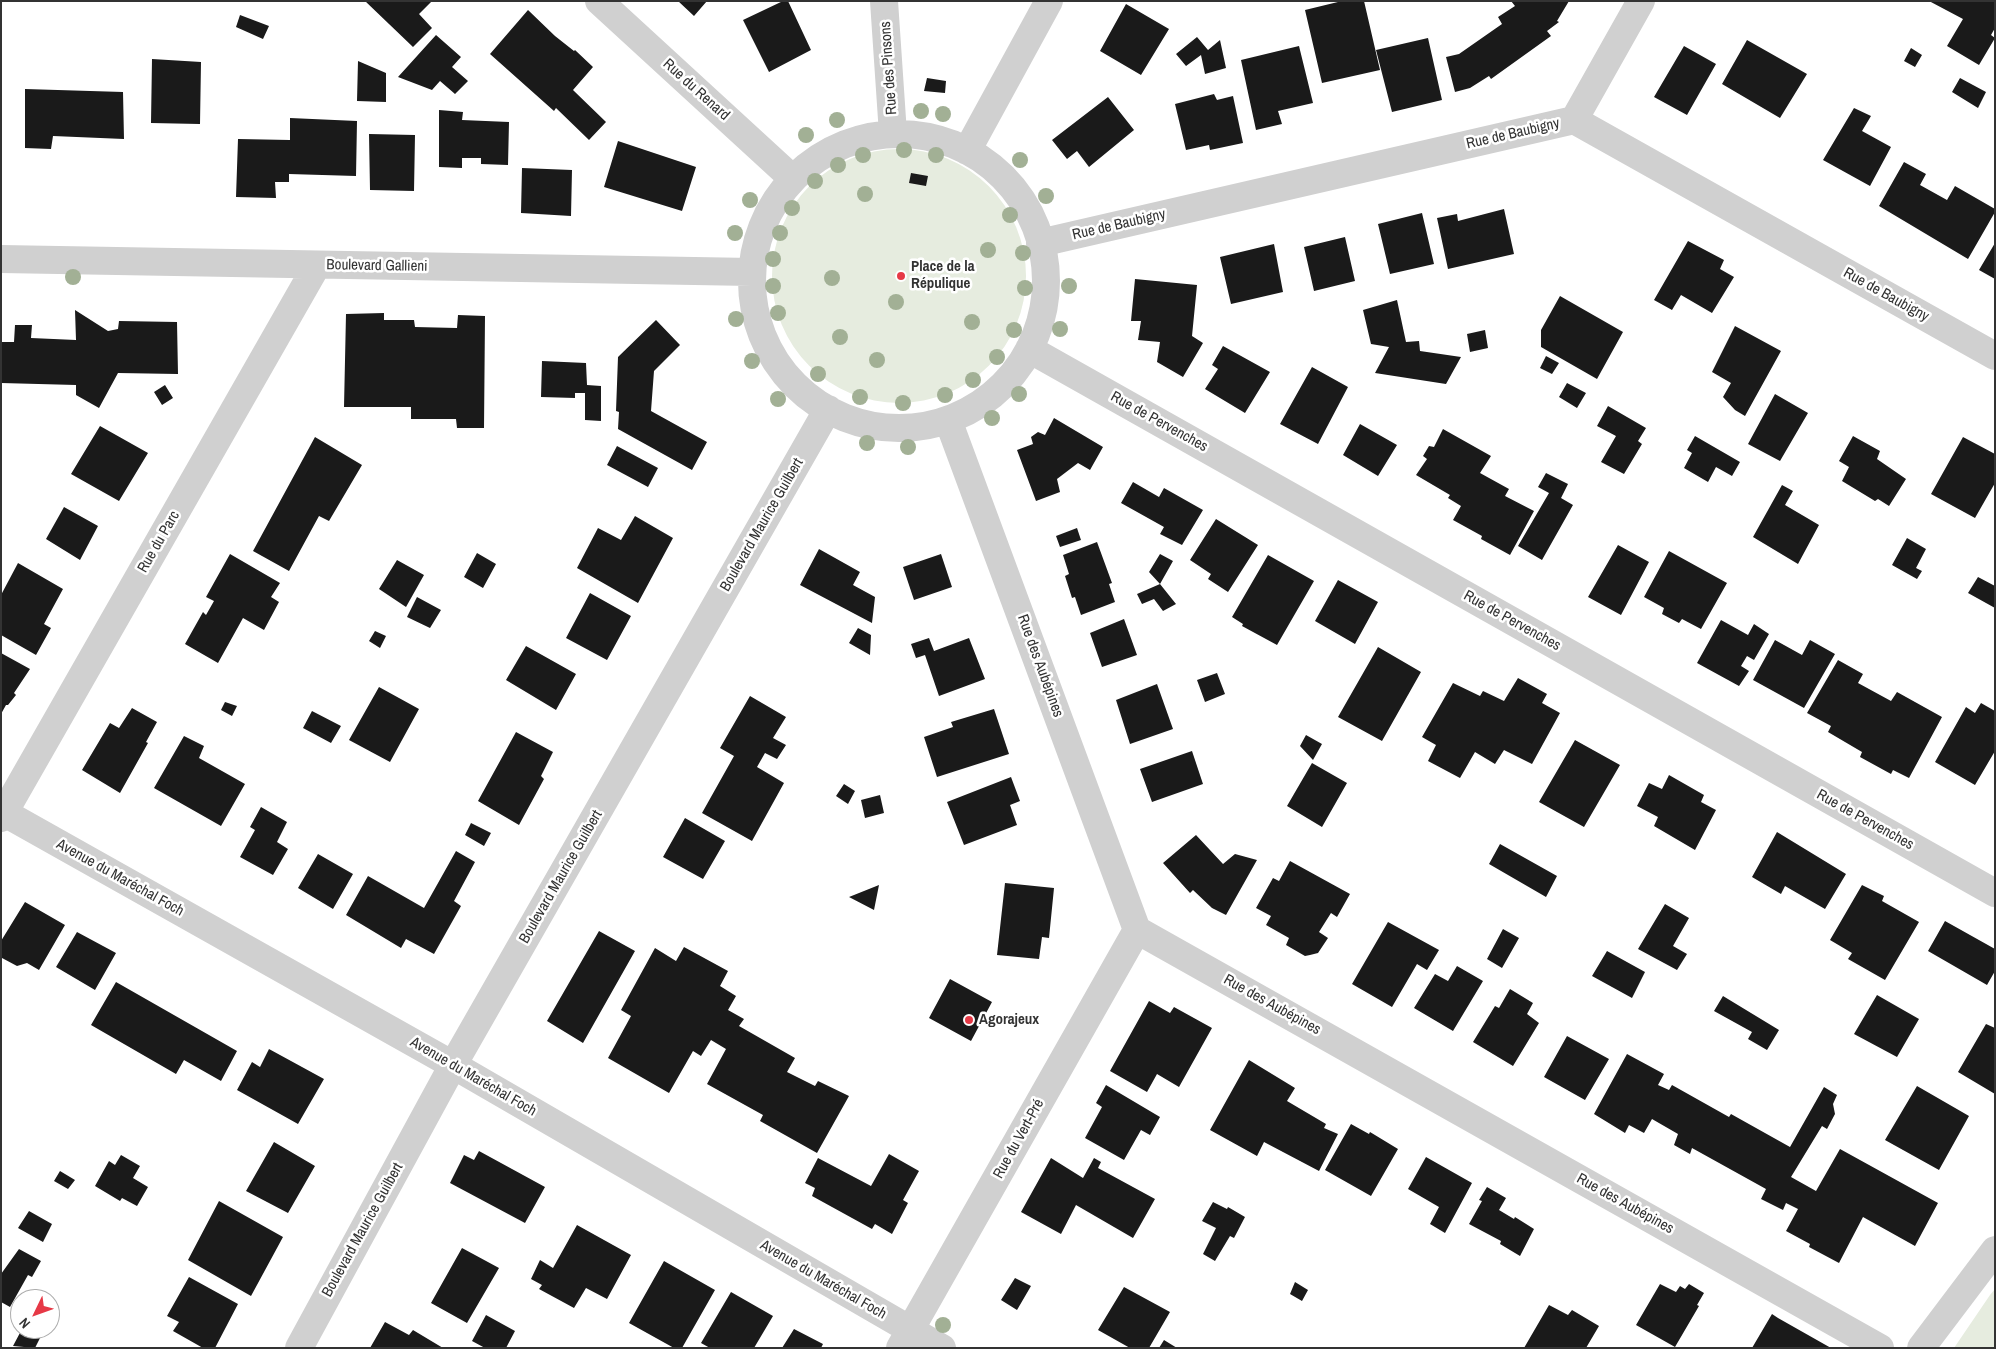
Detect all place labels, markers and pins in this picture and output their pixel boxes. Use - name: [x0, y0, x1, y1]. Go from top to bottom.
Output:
- place label: Place de la Répulique: [911, 258, 975, 293]
- marker: Place de la Répulique: [895, 270, 907, 282]
- place label: Agorajeux: [979, 1011, 1039, 1029]
- marker: Agorajeux: [963, 1014, 975, 1026]

